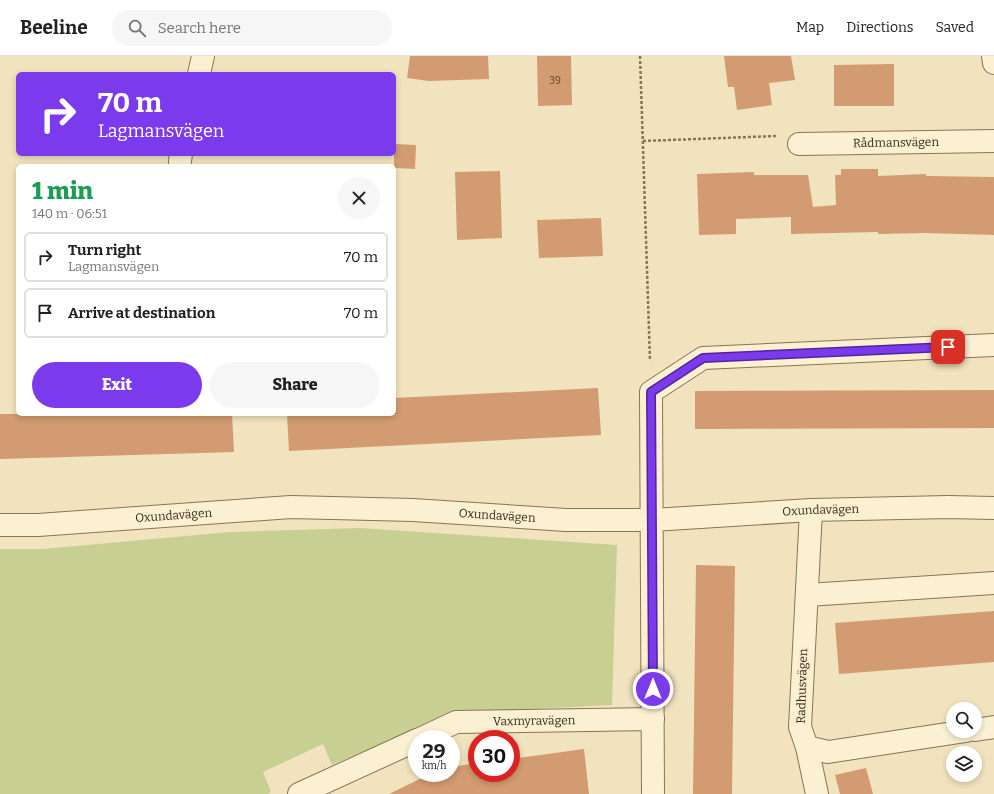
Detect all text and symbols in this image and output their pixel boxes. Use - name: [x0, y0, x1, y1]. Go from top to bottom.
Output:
- search box: [112, 10, 392, 46]
- text: Beeline: [20, 16, 88, 39]
- icon: search: [126, 17, 148, 39]
- text: Search here: [158, 19, 241, 37]
- text: Map: [796, 19, 824, 36]
- text: Directions: [846, 19, 914, 36]
- text: Saved: [936, 19, 974, 36]
- house number: 39: [549, 75, 561, 87]
- text: 70 m: [98, 86, 162, 119]
- icon: right: [32, 88, 84, 140]
- text: Lagmansvägen: [98, 120, 224, 142]
- street label: Rådmansvägen: [853, 135, 939, 150]
- text: 1 min: [32, 177, 93, 205]
- button: close: [338, 177, 380, 219]
- text: 140 m · 06:51: [32, 206, 107, 221]
- text: Turn right: [68, 241, 141, 259]
- icon: right: [34, 246, 56, 268]
- text: 70 m: [344, 248, 378, 266]
- text: Lagmansvägen: [68, 259, 159, 274]
- icon: arrive: [34, 302, 56, 324]
- text: Arrive at destination: [68, 304, 215, 322]
- text: 70 m: [344, 304, 378, 322]
- pin: [931, 330, 965, 364]
- icon: arrive: [937, 336, 959, 358]
- button: Exit: [32, 362, 202, 408]
- button: Share: [210, 362, 380, 408]
- street label: Oxundavägen: [782, 502, 860, 519]
- street label: Oxundavägen: [135, 506, 213, 525]
- street label: Oxundavägen: [458, 506, 536, 525]
- street label: Radhusvägen: [794, 648, 810, 724]
- position arrow: [632, 668, 674, 710]
- map controls: [946, 702, 982, 782]
- button: search: [946, 702, 982, 738]
- street label: Vaxmyravägen: [493, 713, 576, 728]
- speed limit sign: 30: [468, 730, 520, 782]
- text: 29: [422, 739, 446, 763]
- button: layers: [946, 746, 982, 782]
- text: km/h: [422, 760, 446, 772]

